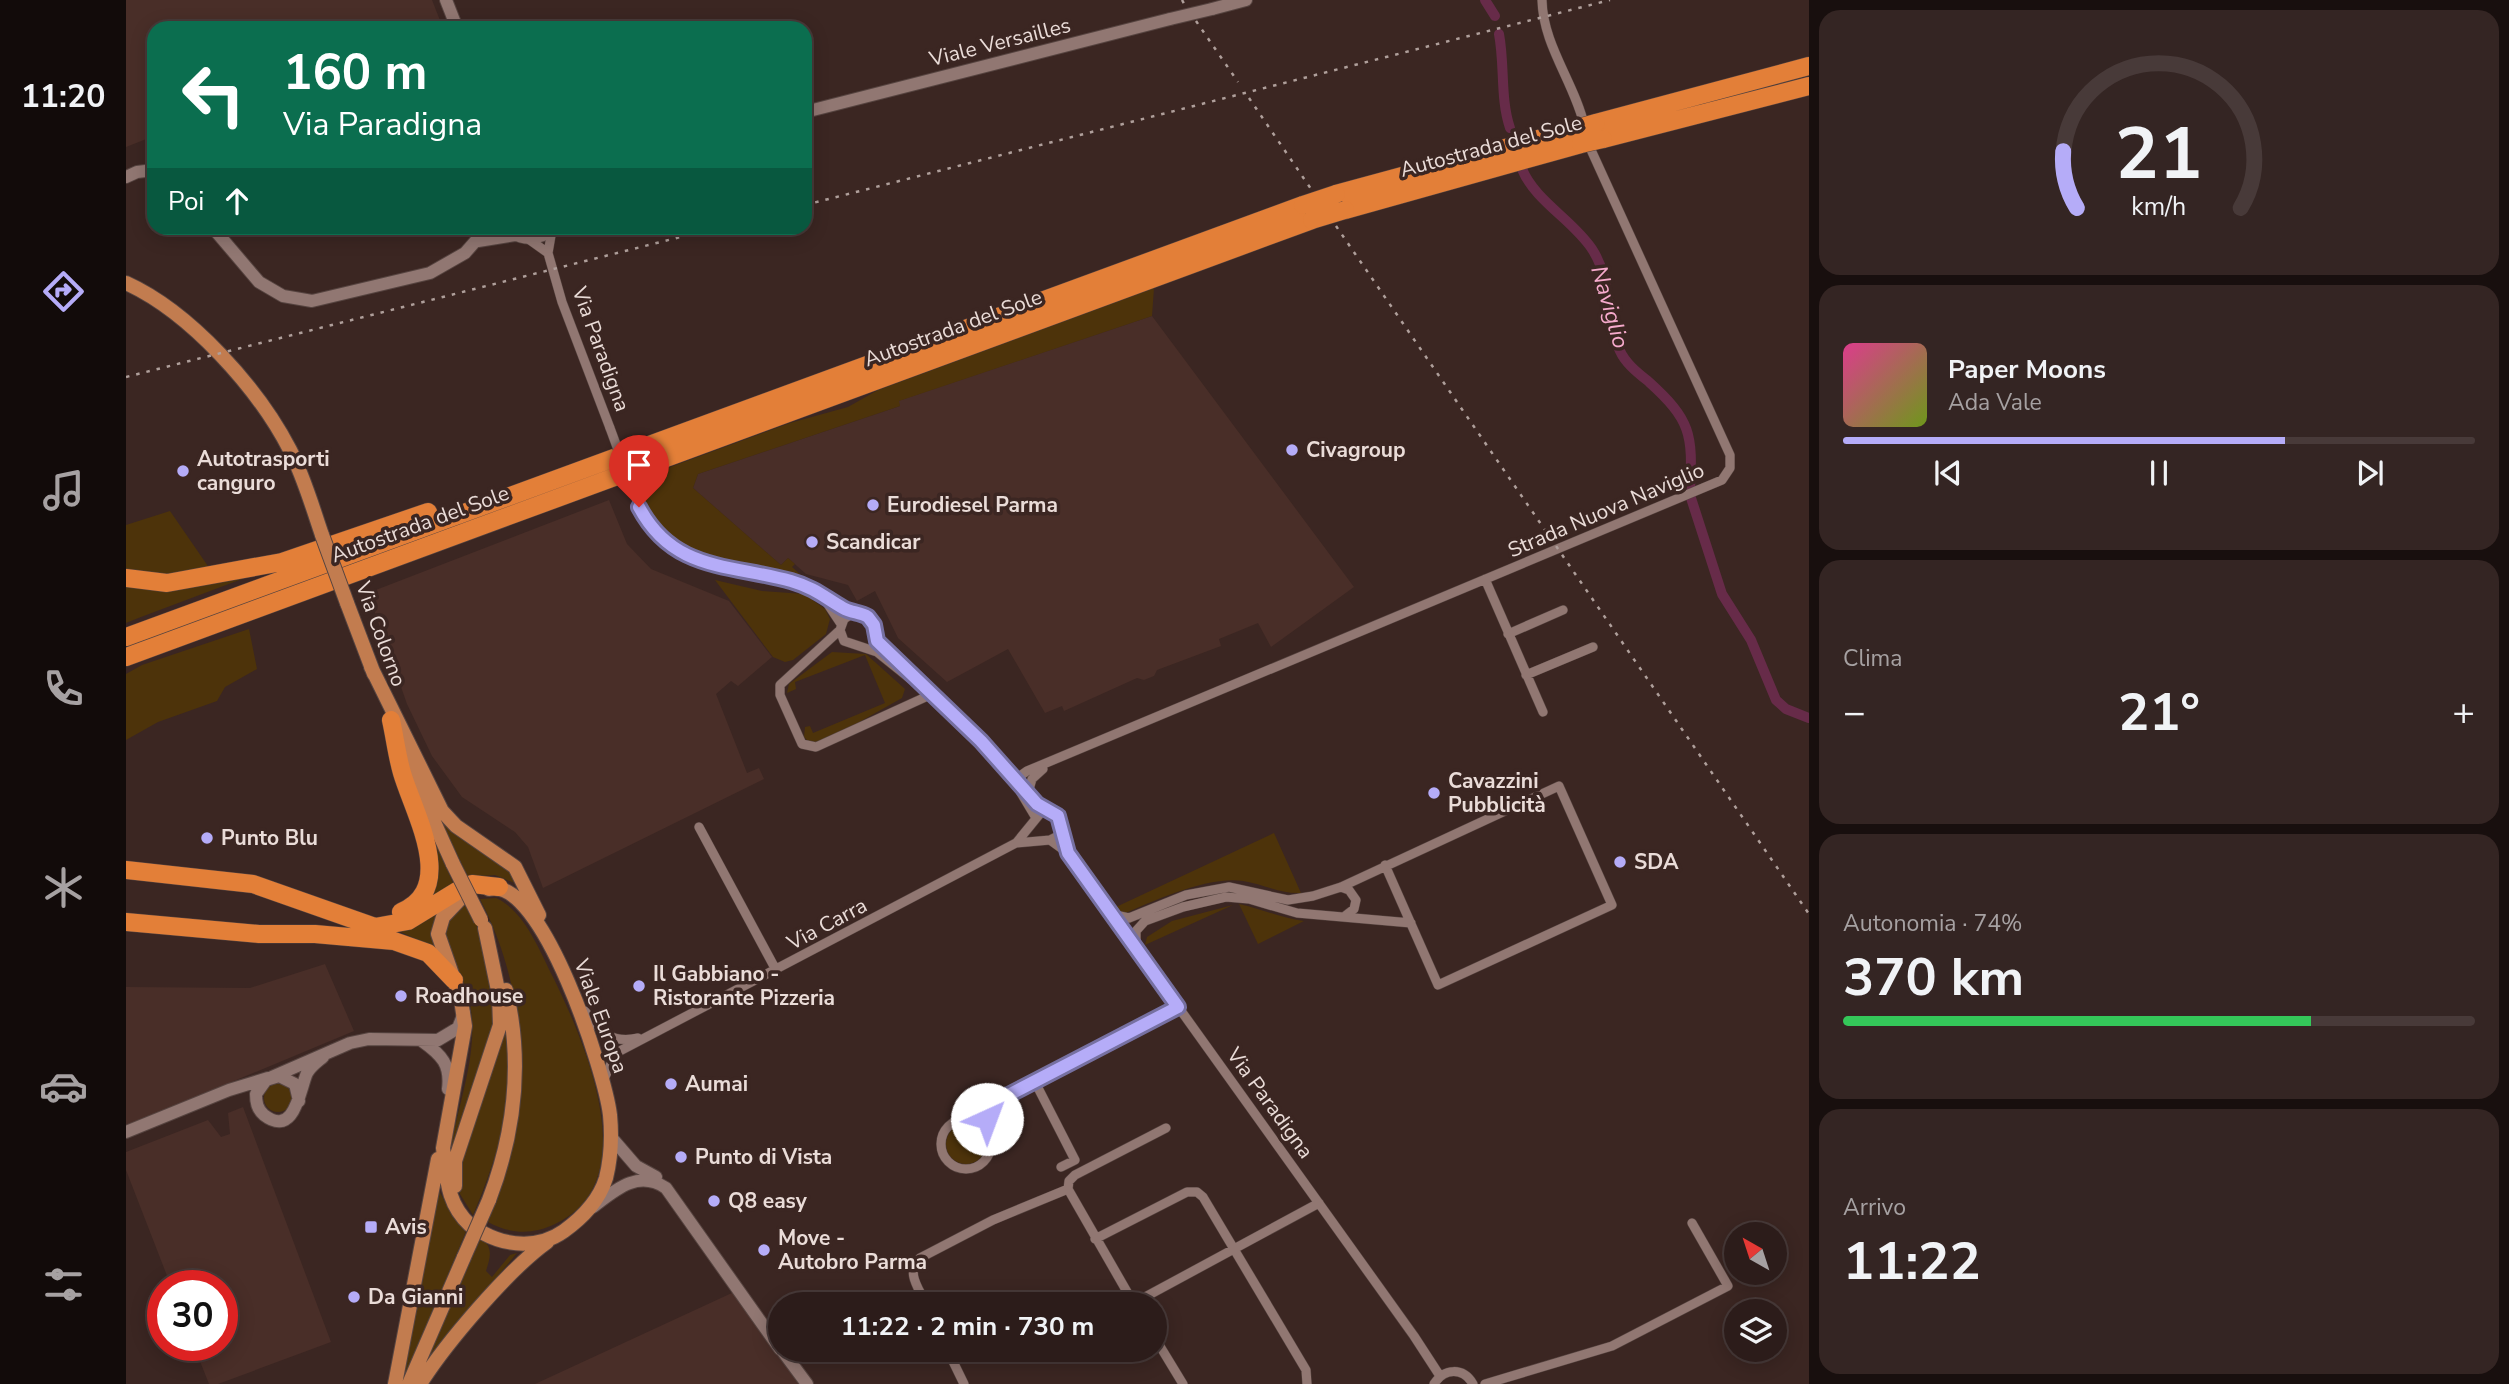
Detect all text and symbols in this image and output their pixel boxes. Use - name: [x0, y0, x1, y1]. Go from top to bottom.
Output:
- street label: Viale Versailles: [925, 11, 1074, 73]
- text: 160 m: [283, 39, 427, 106]
- icon: left: [168, 49, 259, 140]
- text: 11:20: [21, 75, 105, 118]
- text: Via Paradigna: [283, 103, 482, 146]
- text: 21: [2115, 105, 2203, 205]
- street label: Autostrada del Sole: [1397, 108, 1585, 184]
- icon: ahead: [218, 182, 256, 220]
- text: Poi: [168, 184, 204, 219]
- text: km/h: [2131, 190, 2187, 224]
- water label: Naviglio: [1583, 262, 1637, 352]
- icon: directions: [39, 267, 88, 316]
- street label: Via Paradigna: [565, 282, 637, 415]
- street label: Autostrada del Sole: [860, 283, 1046, 373]
- text: Paper Moons: [1948, 352, 2106, 387]
- text: Ada Vale: [1948, 387, 2042, 418]
- pin: [609, 435, 669, 507]
- place label: Civagroup: [1306, 436, 1406, 464]
- marker: Civagroup: [1284, 442, 1300, 458]
- place label: Autotrasporti canguro: [197, 445, 330, 497]
- icon: arrive: [620, 446, 658, 484]
- icon: previous: [1929, 454, 1967, 492]
- icon: pause: [2140, 454, 2178, 492]
- icon: next: [2351, 454, 2389, 492]
- street label: Strada Nuova Naviglio: [1503, 456, 1709, 564]
- marker: Autotrasporti canguro: [175, 463, 191, 479]
- icon: music: [39, 466, 88, 515]
- street label: Autostrada del Sole: [327, 479, 513, 569]
- place label: Eurodiesel Parma: [887, 491, 1058, 519]
- marker: Eurodiesel Parma: [865, 497, 881, 513]
- place label: Scandicar: [826, 528, 921, 556]
- marker: Scandicar: [804, 534, 820, 550]
- street label: Via Colorno: [349, 577, 413, 690]
- text: Clima: [1843, 643, 1903, 674]
- icon: phone: [39, 664, 88, 713]
- text: 21°: [2118, 677, 2200, 748]
- text: −: [1843, 687, 1866, 738]
- text: +: [2452, 687, 2475, 738]
- place label: Cavazzini Pubblicità: [1448, 767, 1546, 819]
- marker: Cavazzini Pubblicità: [1426, 785, 1442, 801]
- place label: Punto Blu: [221, 824, 318, 852]
- marker: Punto Blu: [199, 830, 215, 846]
- place label: SDA: [1634, 848, 1679, 876]
- marker: SDA: [1612, 854, 1628, 870]
- icon: climate: [39, 863, 88, 912]
- street label: Via Carra: [781, 891, 872, 957]
- text: Autonomia · 74%: [1843, 908, 2023, 939]
- text: 370 km: [1843, 942, 2024, 1013]
- street label: Viale Europa: [567, 954, 635, 1077]
- place label: Il Gabbiano - Ristorante Pizzeria: [653, 960, 835, 1012]
- marker: Il Gabbiano - Ristorante Pizzeria: [631, 978, 647, 994]
- place label: Roadhouse: [415, 982, 524, 1010]
- marker: Roadhouse: [393, 988, 409, 1004]
- street label: Via Paradigna: [1220, 1041, 1320, 1164]
- icon: car: [39, 1062, 88, 1111]
- place label: Aumai: [685, 1070, 748, 1098]
- marker: Aumai: [663, 1076, 679, 1092]
- position arrow: [950, 1082, 1024, 1156]
- place label: Punto di Vista: [695, 1143, 832, 1171]
- marker: Punto di Vista: [673, 1149, 689, 1165]
- place label: Q8 easy: [728, 1187, 808, 1215]
- text: Arrivo: [1843, 1192, 1906, 1223]
- marker: Q8 easy: [706, 1193, 722, 1209]
- place label: Avis: [385, 1213, 427, 1241]
- marker: Avis: [363, 1219, 379, 1235]
- north arrow: [1724, 1222, 1787, 1284]
- map controls: [1724, 1222, 1787, 1362]
- place label: Move - Autobro Parma: [778, 1224, 927, 1276]
- text: 11:22: [1843, 1226, 1981, 1297]
- marker: Move - Autobro Parma: [756, 1242, 772, 1258]
- icon: filters: [39, 1260, 88, 1309]
- speed limit sign: 30: [147, 1270, 238, 1361]
- place label: Da Gianni: [368, 1283, 463, 1311]
- marker: Da Gianni: [346, 1289, 362, 1305]
- button: layers: [1724, 1299, 1787, 1362]
- text: 11:22 · 2 min · 730 m: [841, 1309, 1094, 1344]

